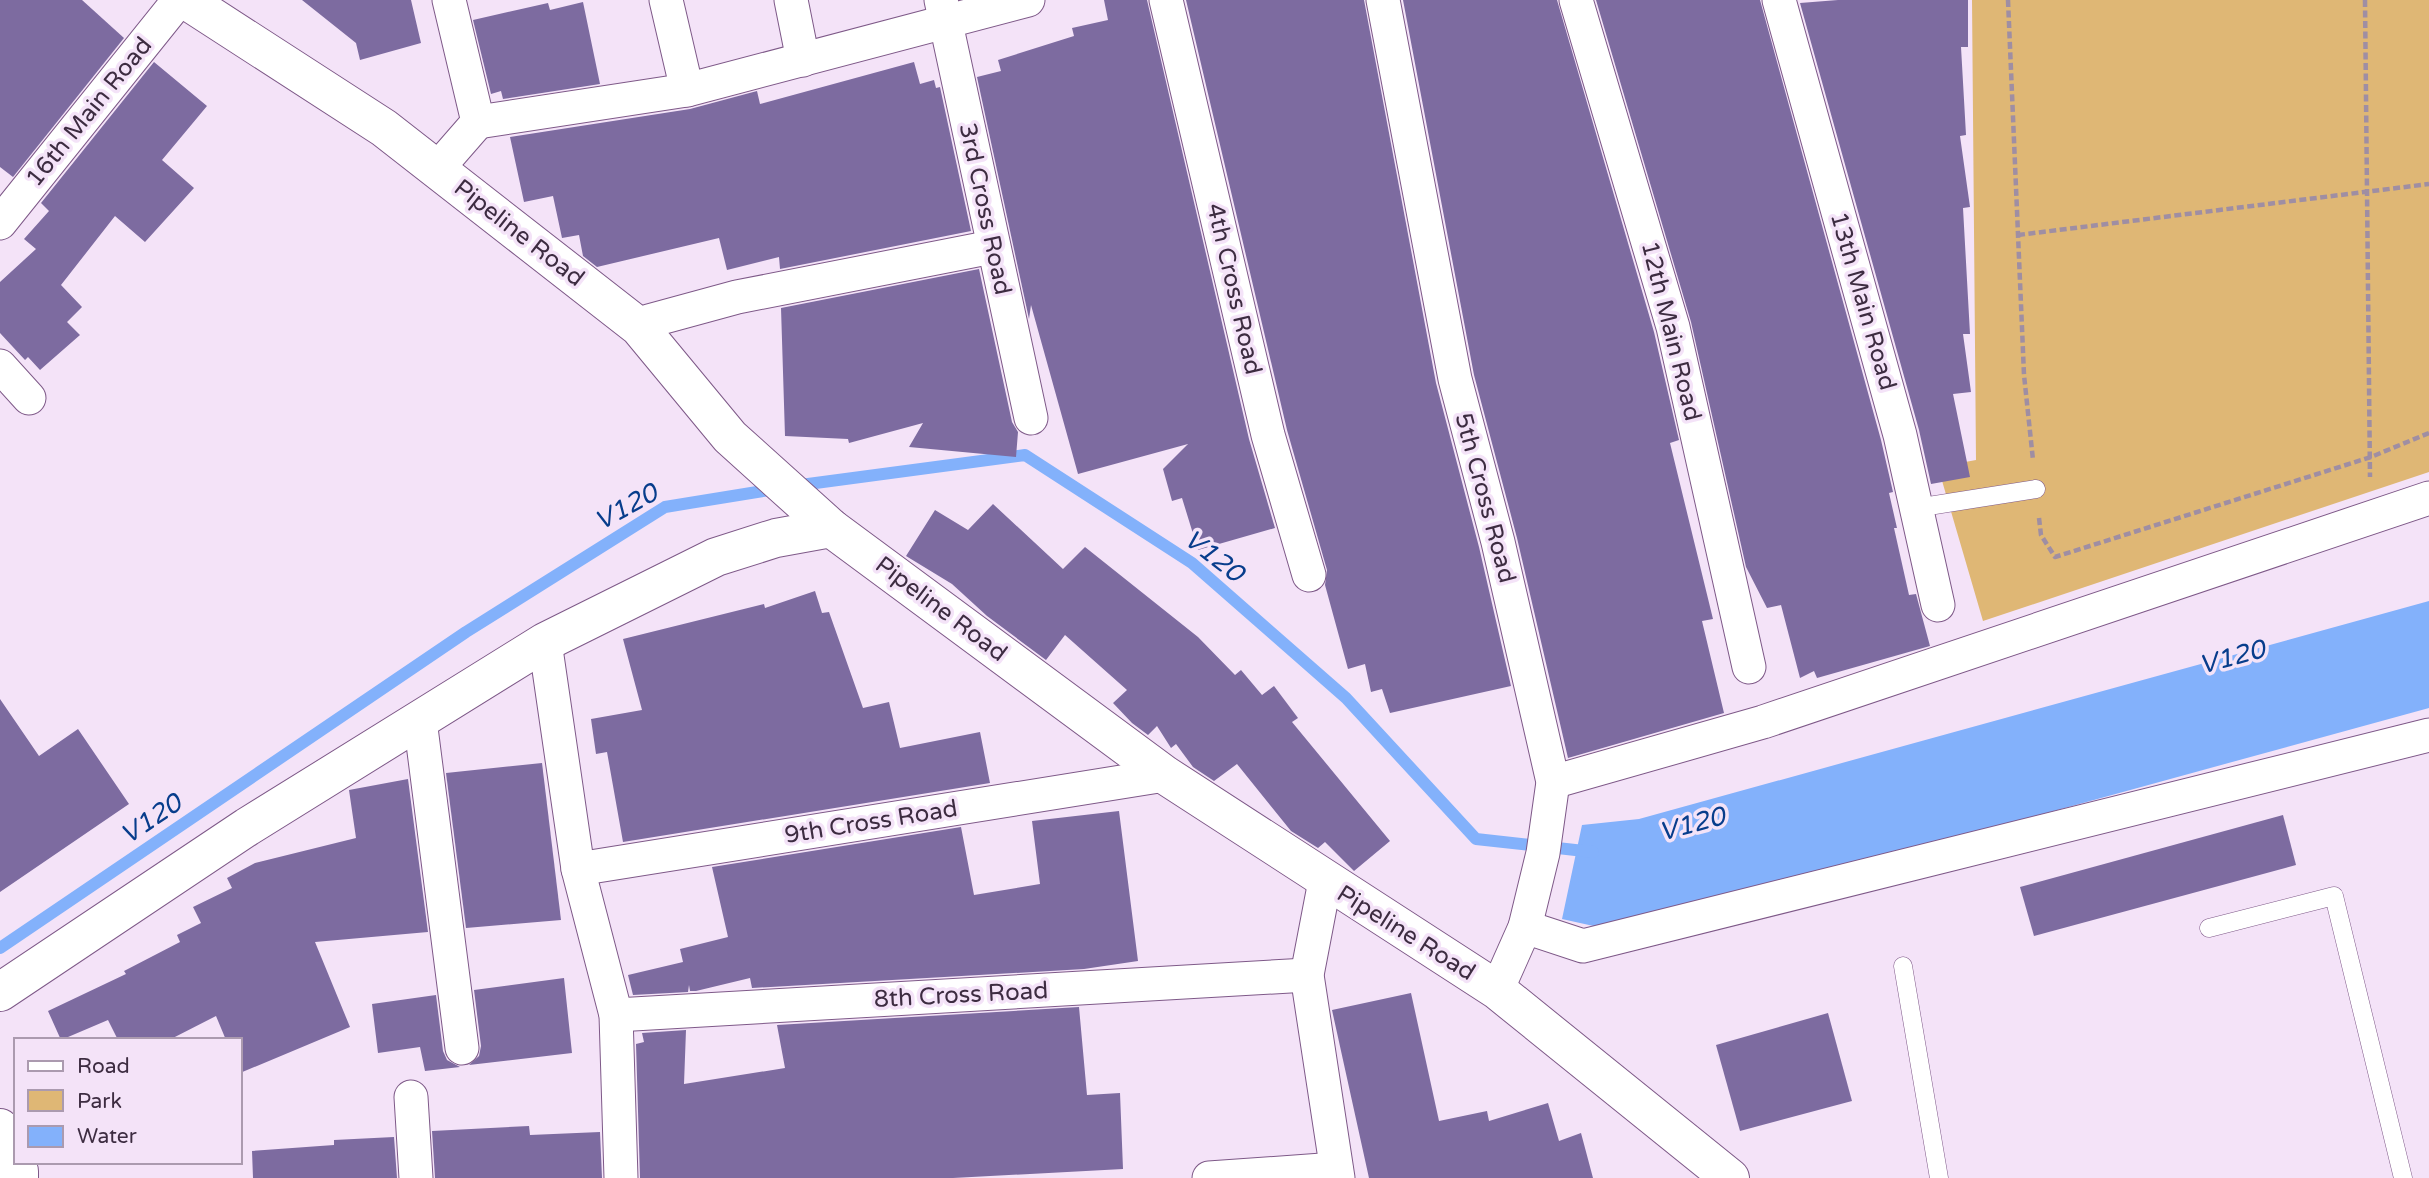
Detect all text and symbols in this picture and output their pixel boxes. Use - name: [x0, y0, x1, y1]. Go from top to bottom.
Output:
- street label: 16th Main Road: [20, 31, 158, 193]
- street label: 3rd Cross Road: [953, 120, 1017, 298]
- street label: Pipeline Road: [448, 173, 590, 293]
- street label: 4th Cross Road: [1200, 201, 1268, 377]
- street label: 13th Main Road: [1824, 209, 1902, 393]
- street label: 12th Main Road: [1635, 238, 1707, 424]
- street label: 5th Cross Road: [1448, 410, 1522, 586]
- water label: V120: [589, 476, 665, 537]
- water label: V120: [1178, 523, 1252, 590]
- street label: Pipeline Road: [869, 550, 1013, 668]
- water label: V120: [2196, 633, 2271, 681]
- water label: V120: [115, 786, 190, 851]
- street label: 9th Cross Road: [782, 794, 960, 850]
- water label: V120: [1656, 800, 1731, 848]
- street label: Pipeline Road: [1332, 879, 1480, 987]
- street label: 8th Cross Road: [873, 976, 1049, 1014]
- legend: [14, 1038, 242, 1164]
- text: Road: [77, 1054, 130, 1079]
- text: Park: [77, 1089, 122, 1114]
- text: Water: [77, 1124, 137, 1149]

